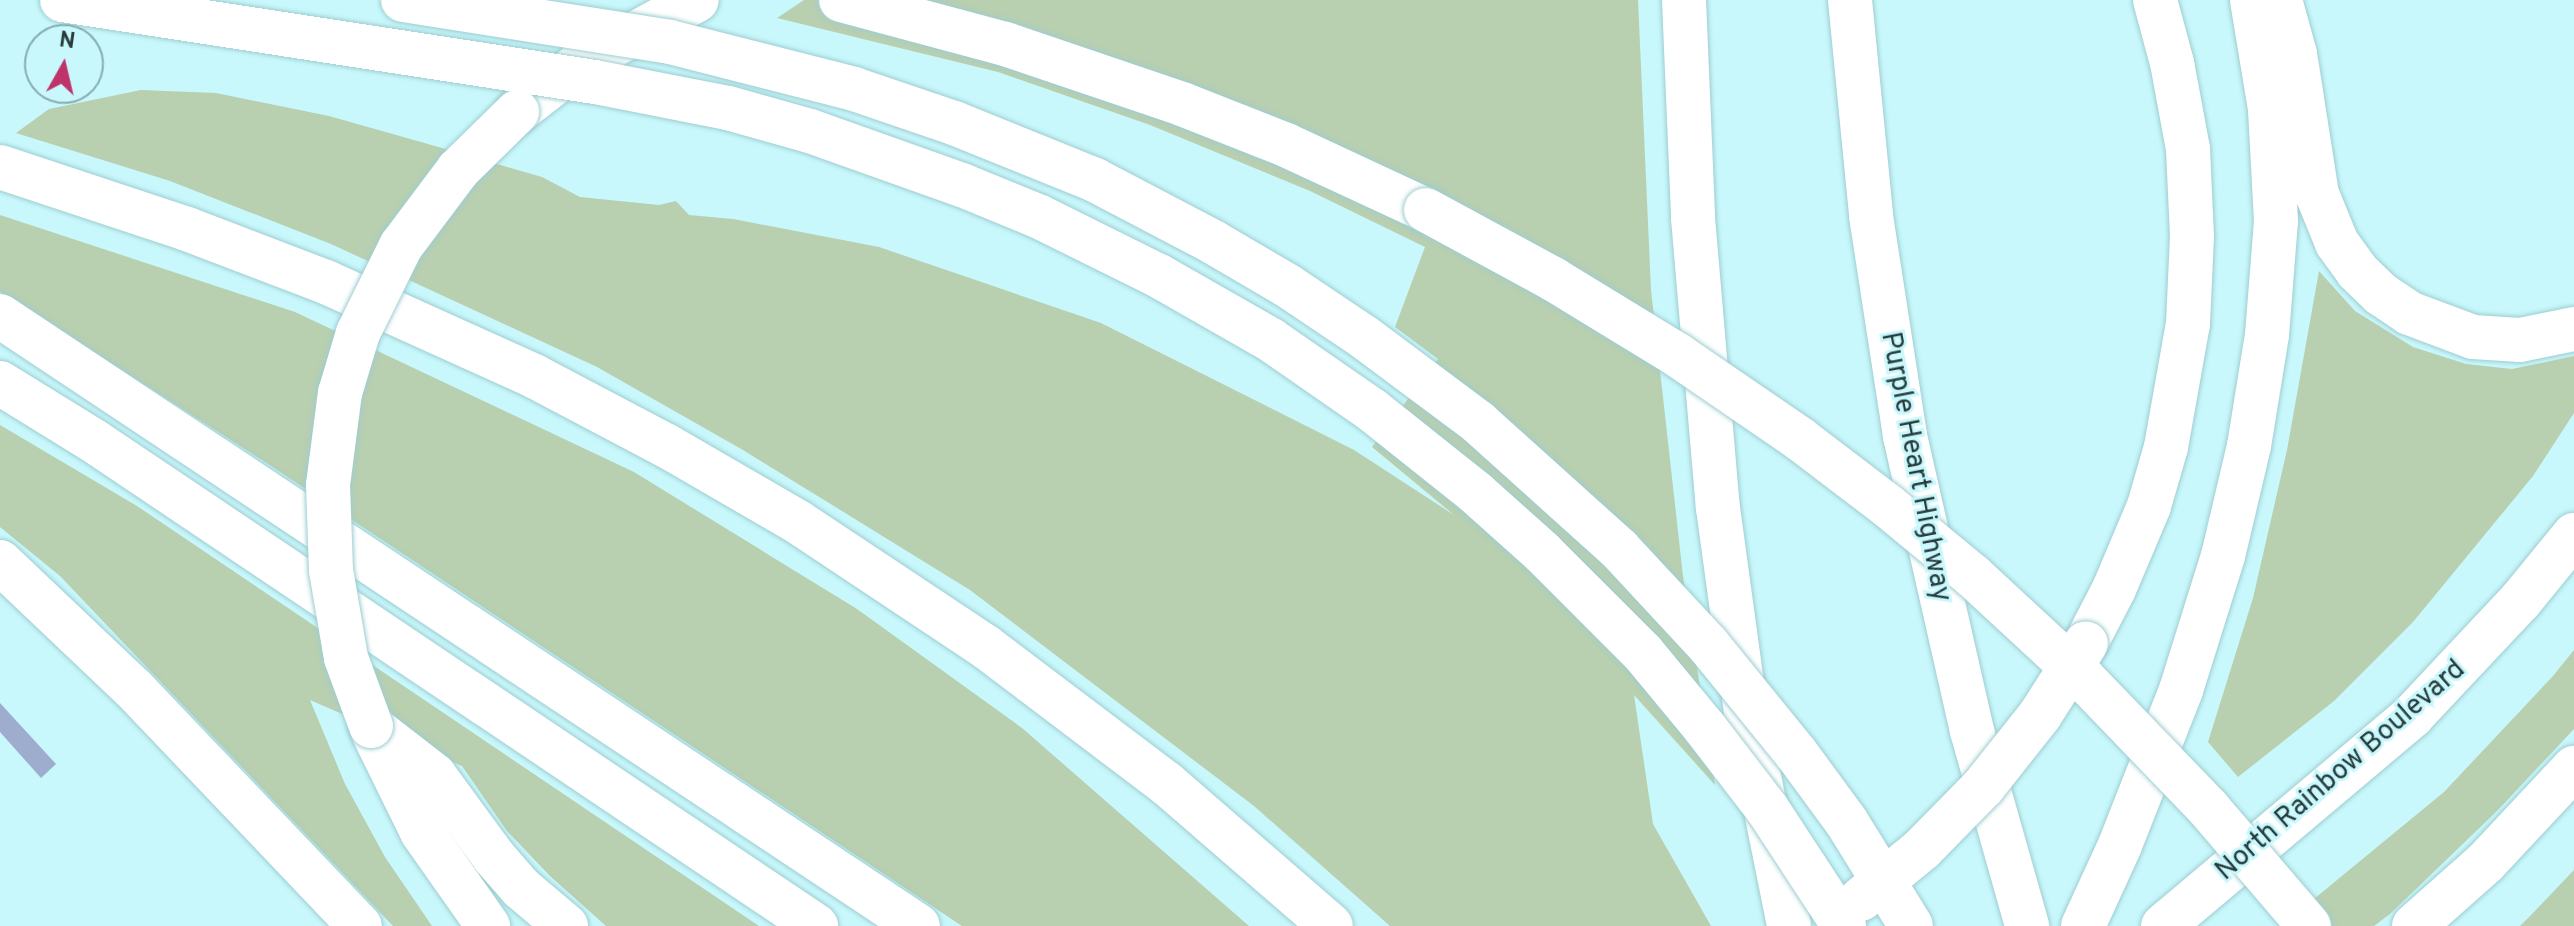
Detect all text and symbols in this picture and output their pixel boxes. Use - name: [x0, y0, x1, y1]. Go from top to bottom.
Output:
- north arrow: [24, 24, 104, 104]
- text: N: [57, 27, 77, 56]
- street label: Purple Heart Highway: [1872, 329, 1958, 605]
- street label: North Rainbow Boulevard: [2209, 653, 2473, 889]

